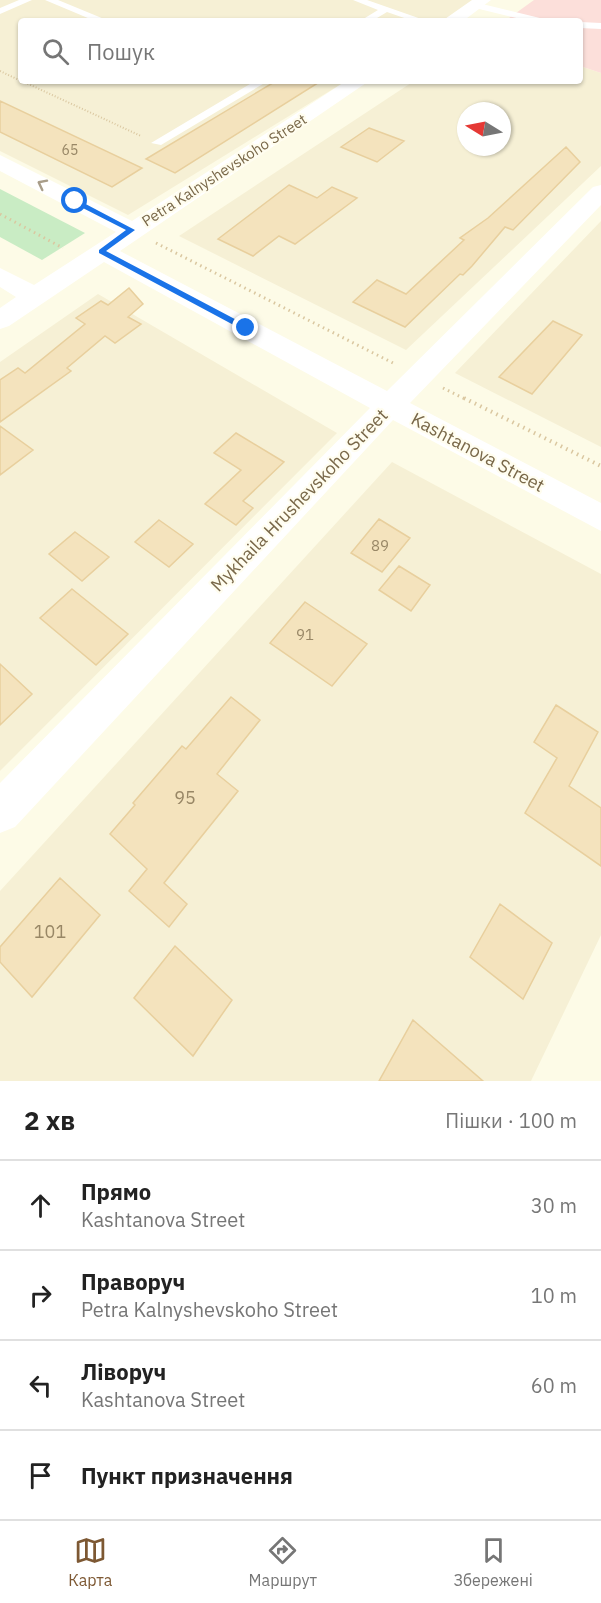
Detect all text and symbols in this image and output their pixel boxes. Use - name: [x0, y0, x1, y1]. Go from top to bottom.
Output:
- search box: [18, 18, 583, 84]
- icon: search: [39, 35, 72, 68]
- text: Пошук: [87, 37, 155, 66]
- north arrow: [457, 102, 511, 156]
- street label: Petra Kalnyshevskoho Street: [138, 110, 310, 230]
- house number: 65: [62, 141, 78, 159]
- one-way arrow: [38, 180, 49, 191]
- route start: [61, 187, 87, 213]
- route end: [232, 314, 258, 340]
- street label: Mykhaila Hrushevskoho Street: [206, 404, 392, 596]
- street label: Kashtanova Street: [407, 407, 549, 497]
- house number: 89: [371, 536, 389, 555]
- house number: 91: [296, 625, 314, 644]
- house number: 95: [174, 786, 196, 809]
- house number: 101: [34, 920, 66, 943]
- text: 2 хв: [24, 1103, 75, 1137]
- text: Пішки · 100 m: [445, 1107, 577, 1134]
- text: Прямо: [81, 1177, 151, 1206]
- icon: ahead: [24, 1189, 57, 1222]
- text: 30 m: [531, 1192, 577, 1219]
- text: Kashtanova Street: [81, 1206, 245, 1233]
- text: Праворуч: [81, 1267, 185, 1296]
- icon: right: [24, 1279, 57, 1312]
- text: 10 m: [531, 1282, 577, 1309]
- text: Petra Kalnyshevskoho Street: [81, 1296, 338, 1323]
- text: Ліворуч: [81, 1357, 166, 1386]
- icon: left: [24, 1369, 57, 1402]
- text: 60 m: [531, 1372, 577, 1399]
- text: Kashtanova Street: [81, 1386, 245, 1413]
- icon: arrive: [24, 1459, 57, 1492]
- text: Пункт призначення: [81, 1461, 293, 1490]
- tab: Карта: [68, 1534, 112, 1590]
- tab: Маршрут: [249, 1534, 317, 1590]
- tab: Збережені: [453, 1534, 533, 1590]

